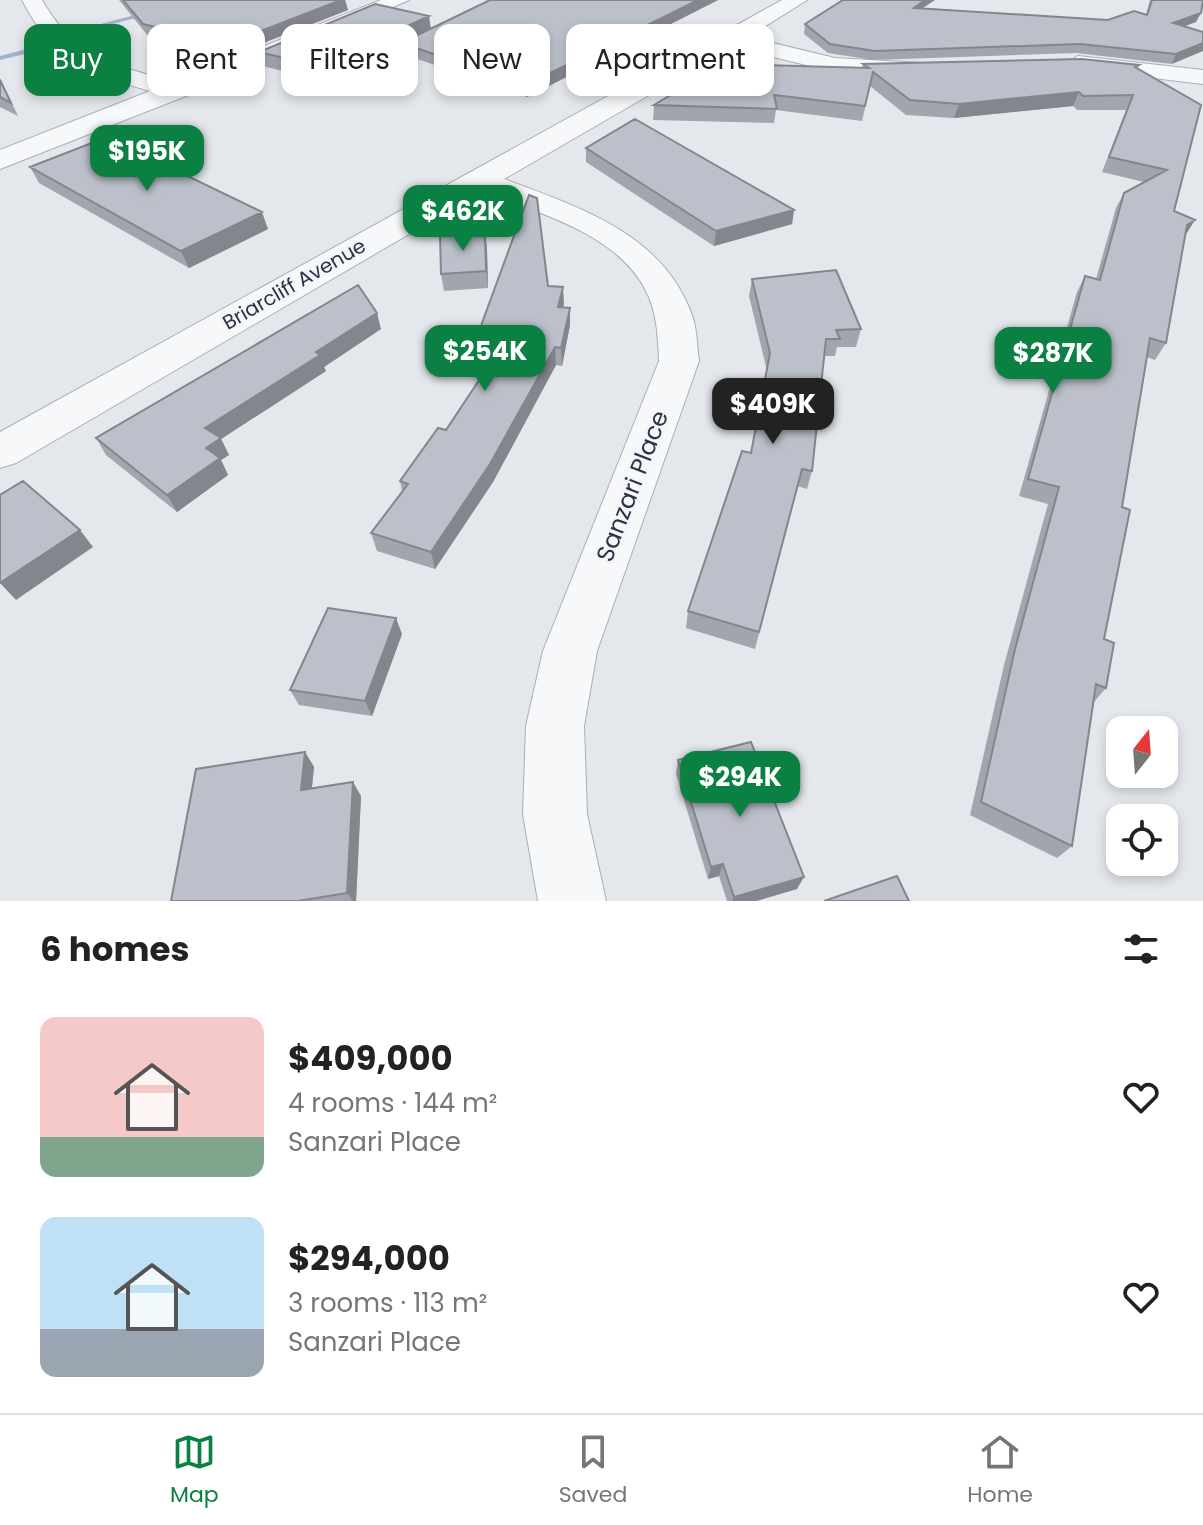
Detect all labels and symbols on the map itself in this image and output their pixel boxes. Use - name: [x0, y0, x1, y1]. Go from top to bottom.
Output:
- pin: $195K: [91, 125, 203, 193]
- pin: $462K: [407, 185, 519, 253]
- street label: Briarcliff Avenue: [217, 232, 371, 336]
- pin: $254K: [429, 325, 541, 393]
- pin: $287K: [997, 327, 1109, 395]
- pin: $409K: [717, 378, 829, 446]
- street label: Sanzari Place: [588, 406, 676, 566]
- north arrow: [1106, 716, 1178, 788]
- pin: $294K: [684, 751, 796, 819]

